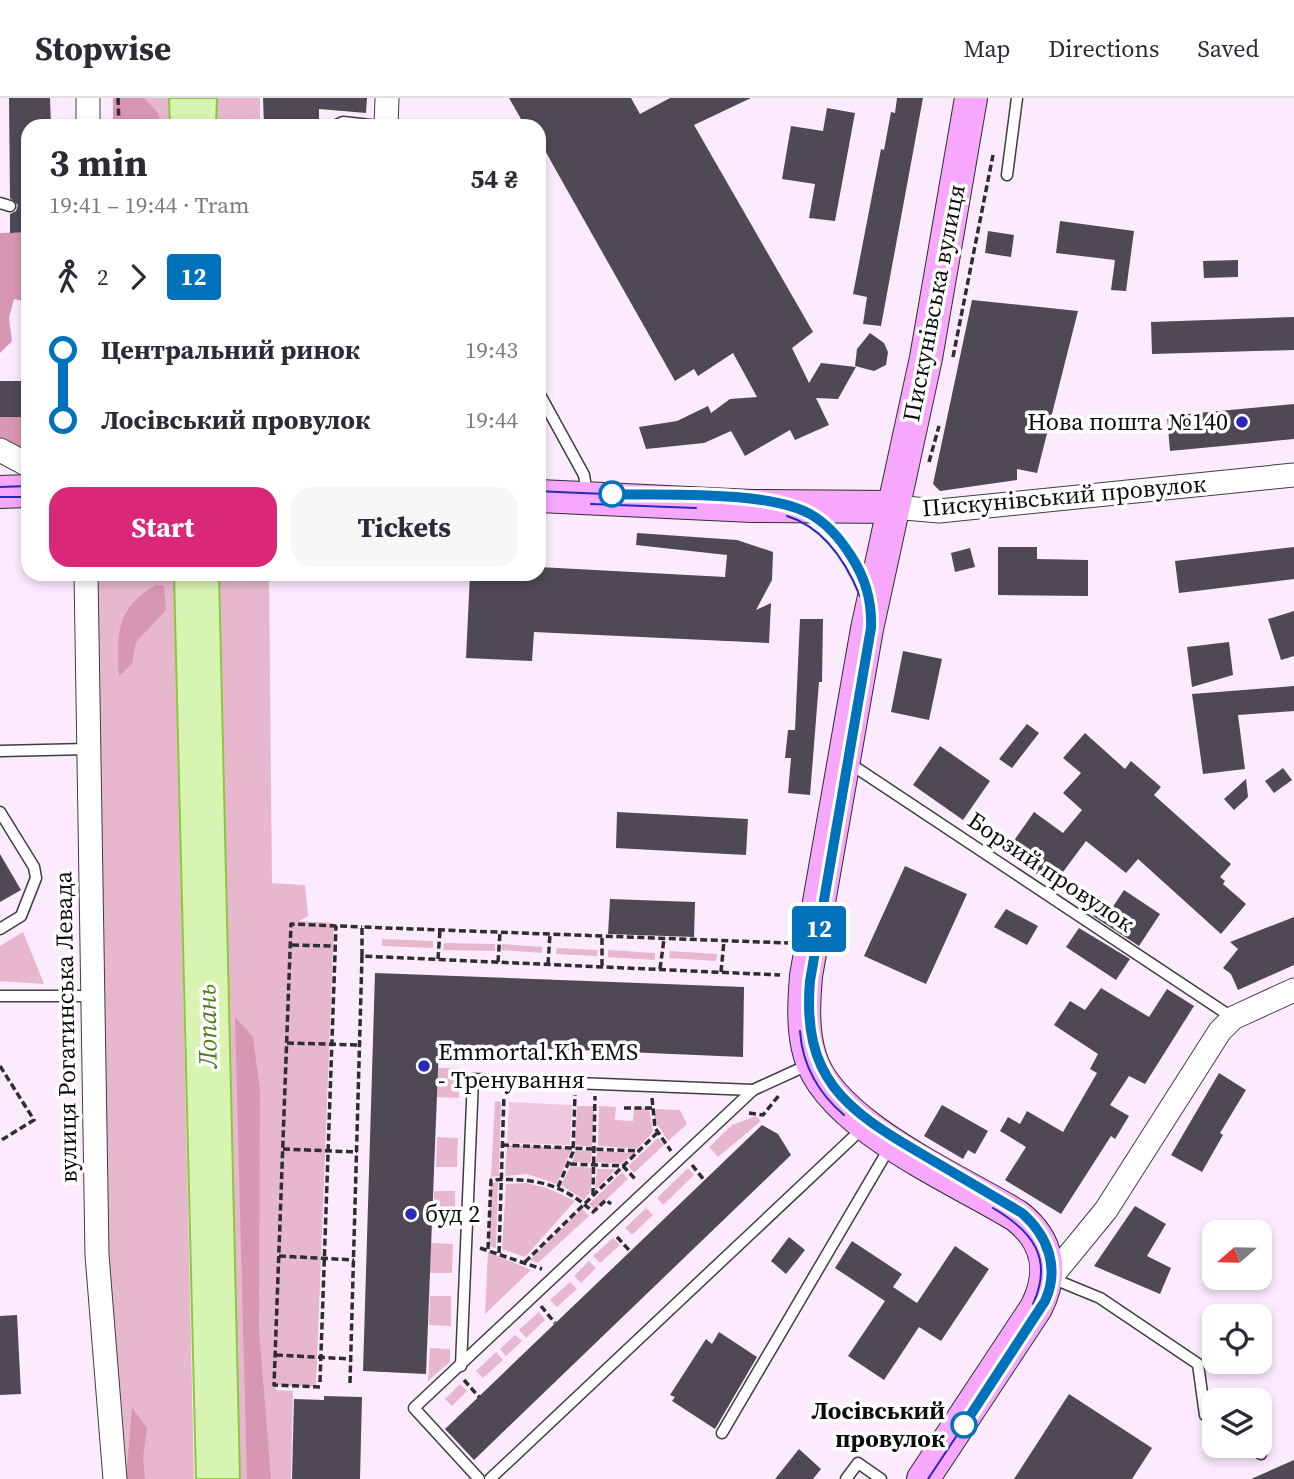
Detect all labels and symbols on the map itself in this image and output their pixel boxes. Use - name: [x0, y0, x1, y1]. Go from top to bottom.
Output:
- street label: Пискунівська вулиця: [894, 182, 973, 424]
- place label: Нова пошта №140: [1027, 405, 1228, 438]
- marker: Нова пошта №140: [1234, 414, 1250, 430]
- street label: Пискунівський провулок: [921, 467, 1207, 524]
- unlabelled marker: [599, 481, 625, 507]
- street label: Борзий провулок: [962, 804, 1141, 940]
- street label: вулиця Рогатинська Левада: [46, 870, 85, 1183]
- line badge: 12: [788, 906, 850, 952]
- water label: Лопань: [188, 983, 226, 1070]
- place label: Emmortal.Kh EMS - Тренування: [438, 1035, 638, 1096]
- marker: Emmortal.Kh EMS - Тренування: [416, 1058, 432, 1074]
- place label: буд 2: [425, 1197, 480, 1230]
- marker: буд 2: [403, 1206, 419, 1222]
- north arrow: [1202, 1220, 1272, 1290]
- place label: Лосівський провулок: [811, 1394, 945, 1455]
- marker: Лосівський провулок: [951, 1412, 977, 1438]

